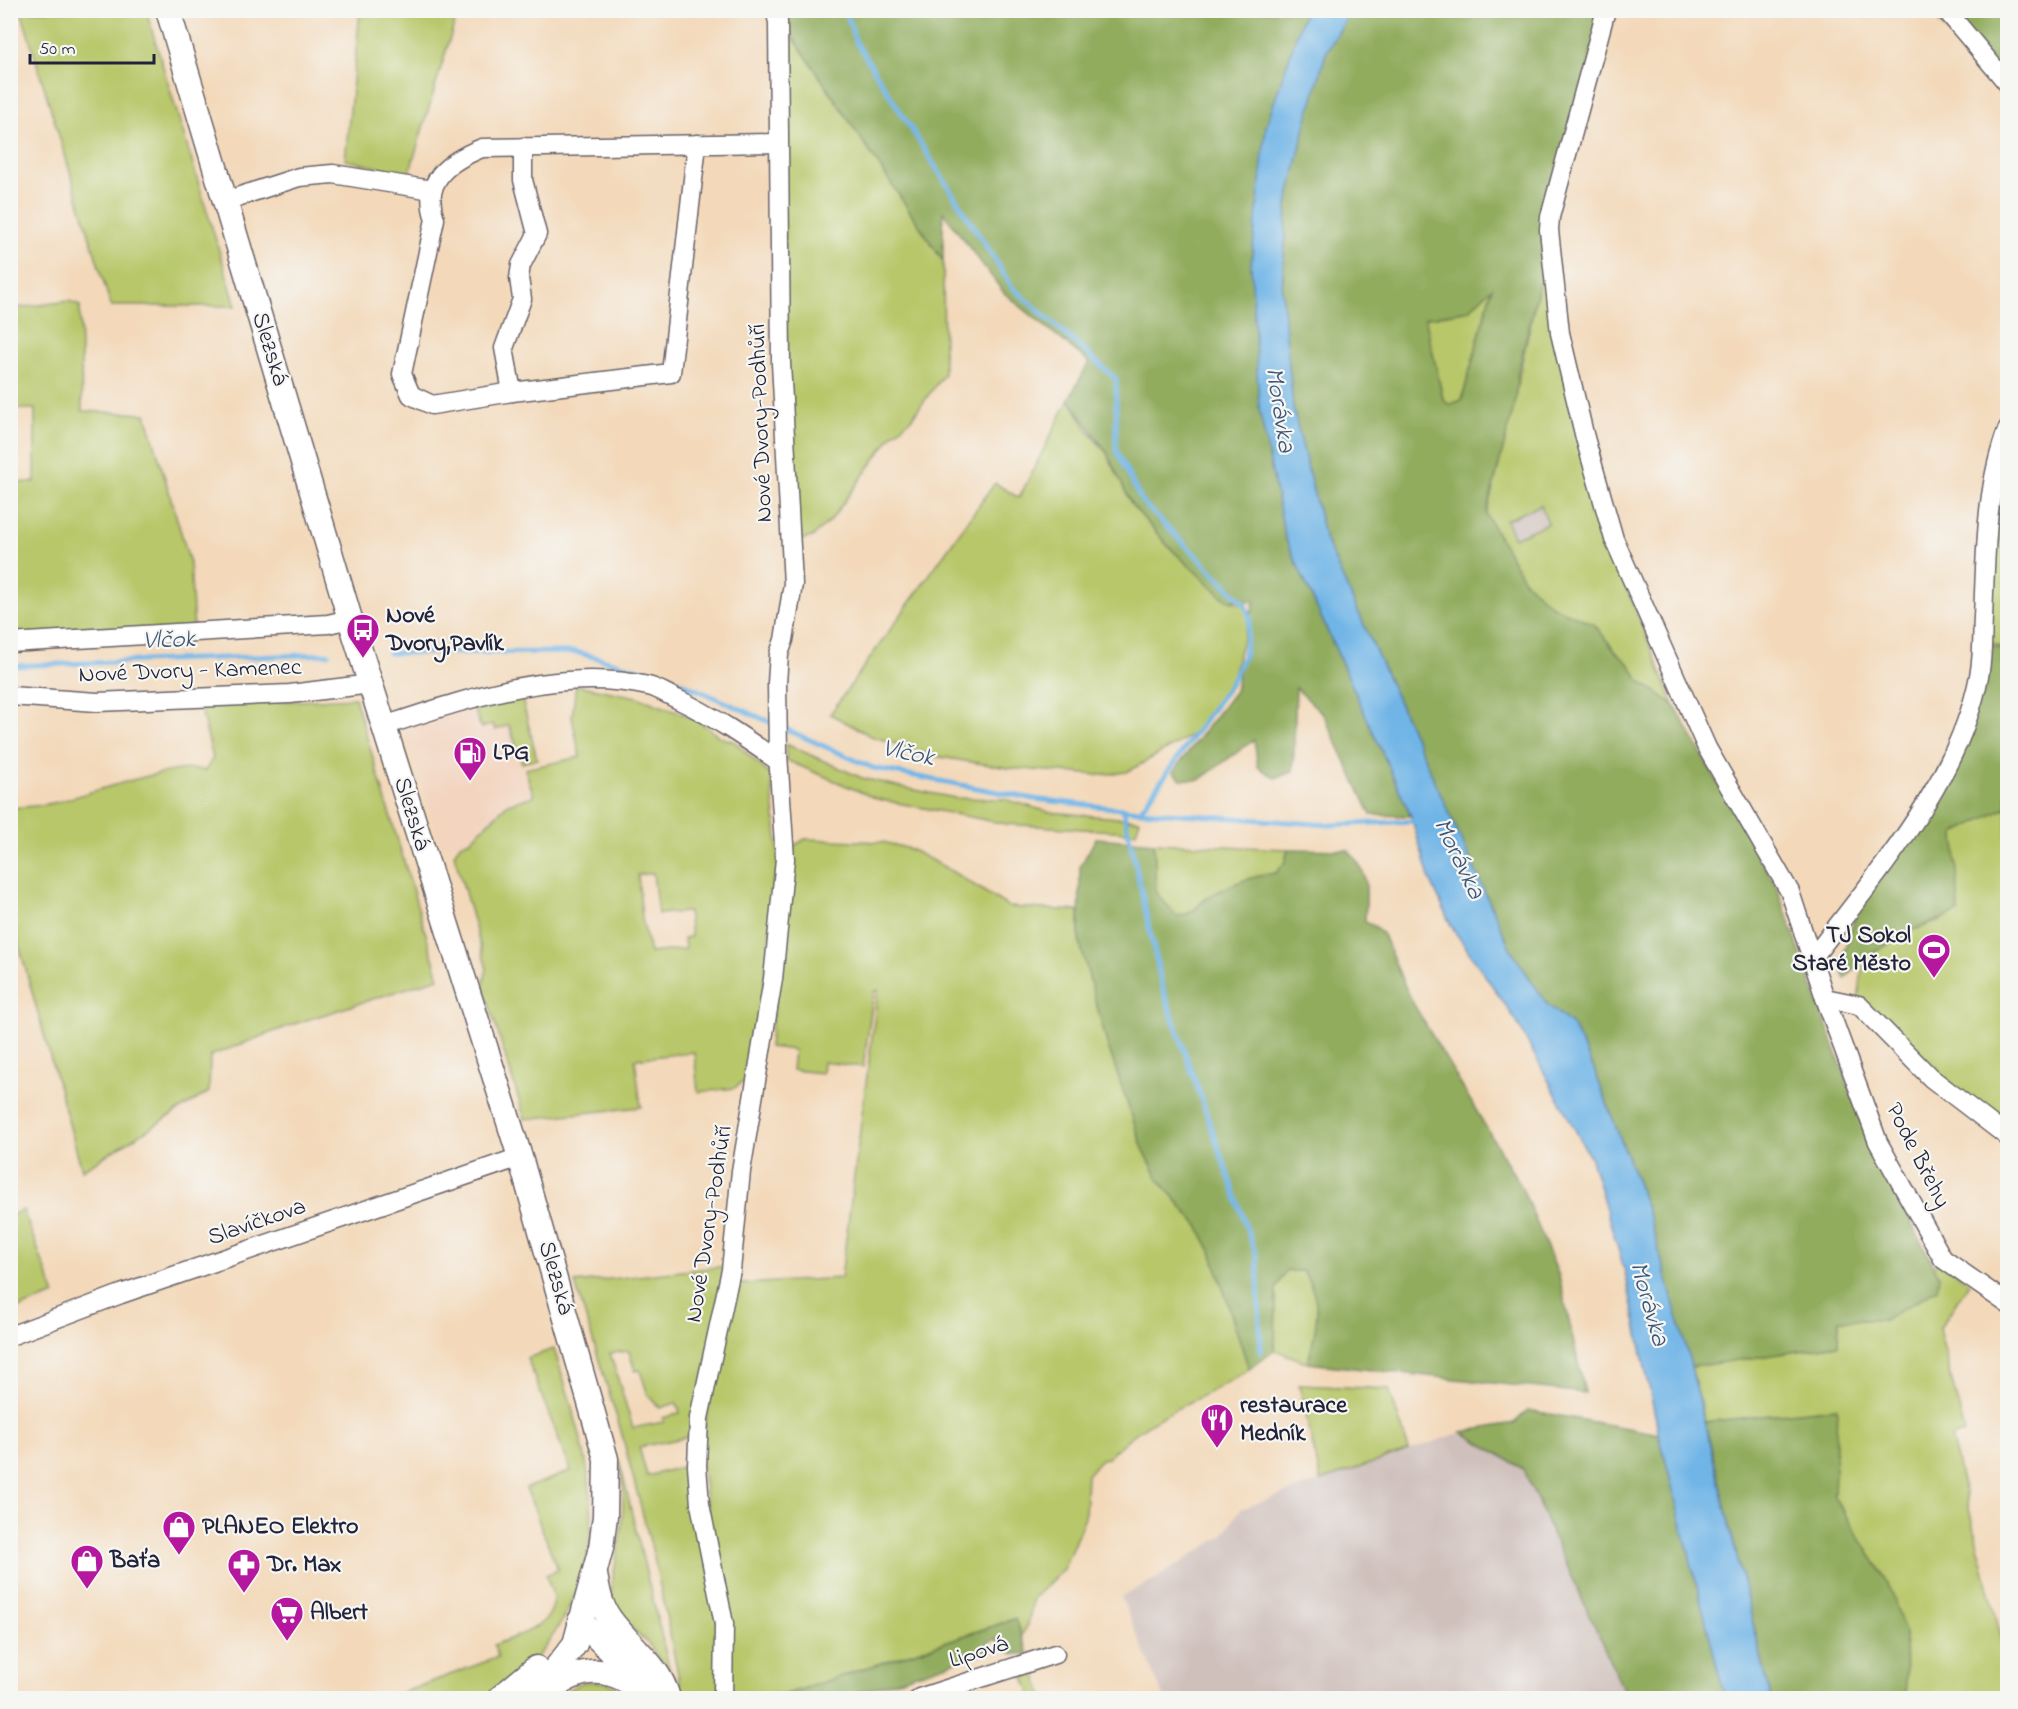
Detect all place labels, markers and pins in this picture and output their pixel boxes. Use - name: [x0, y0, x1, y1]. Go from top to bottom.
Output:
- place label: Nové Dvory,Pavlík: [385, 599, 504, 663]
- bus stop icon: Nové Dvory,Pavlík: [345, 612, 381, 659]
- fuel station icon: LPG: [452, 735, 488, 782]
- place label: LPG: [493, 736, 529, 771]
- place label: TJ Sokol Staré Město: [1792, 919, 1911, 982]
- sports icon: TJ Sokol Staré Město: [1916, 932, 1952, 979]
- place label: restaurace Medník: [1240, 1389, 1348, 1452]
- restaurant icon: restaurace Medník: [1199, 1402, 1235, 1449]
- shop icon: PLANEO Elektro: [161, 1509, 197, 1556]
- place label: PLANEO Elektro: [202, 1510, 358, 1545]
- shop icon: Baťa: [69, 1543, 105, 1590]
- place label: Baťa: [109, 1544, 160, 1579]
- pharmacy icon: Dr. Max: [226, 1547, 262, 1594]
- place label: Dr. Max: [266, 1548, 341, 1583]
- supermarket icon: Albert: [269, 1595, 305, 1642]
- place label: Albert: [310, 1596, 369, 1631]

